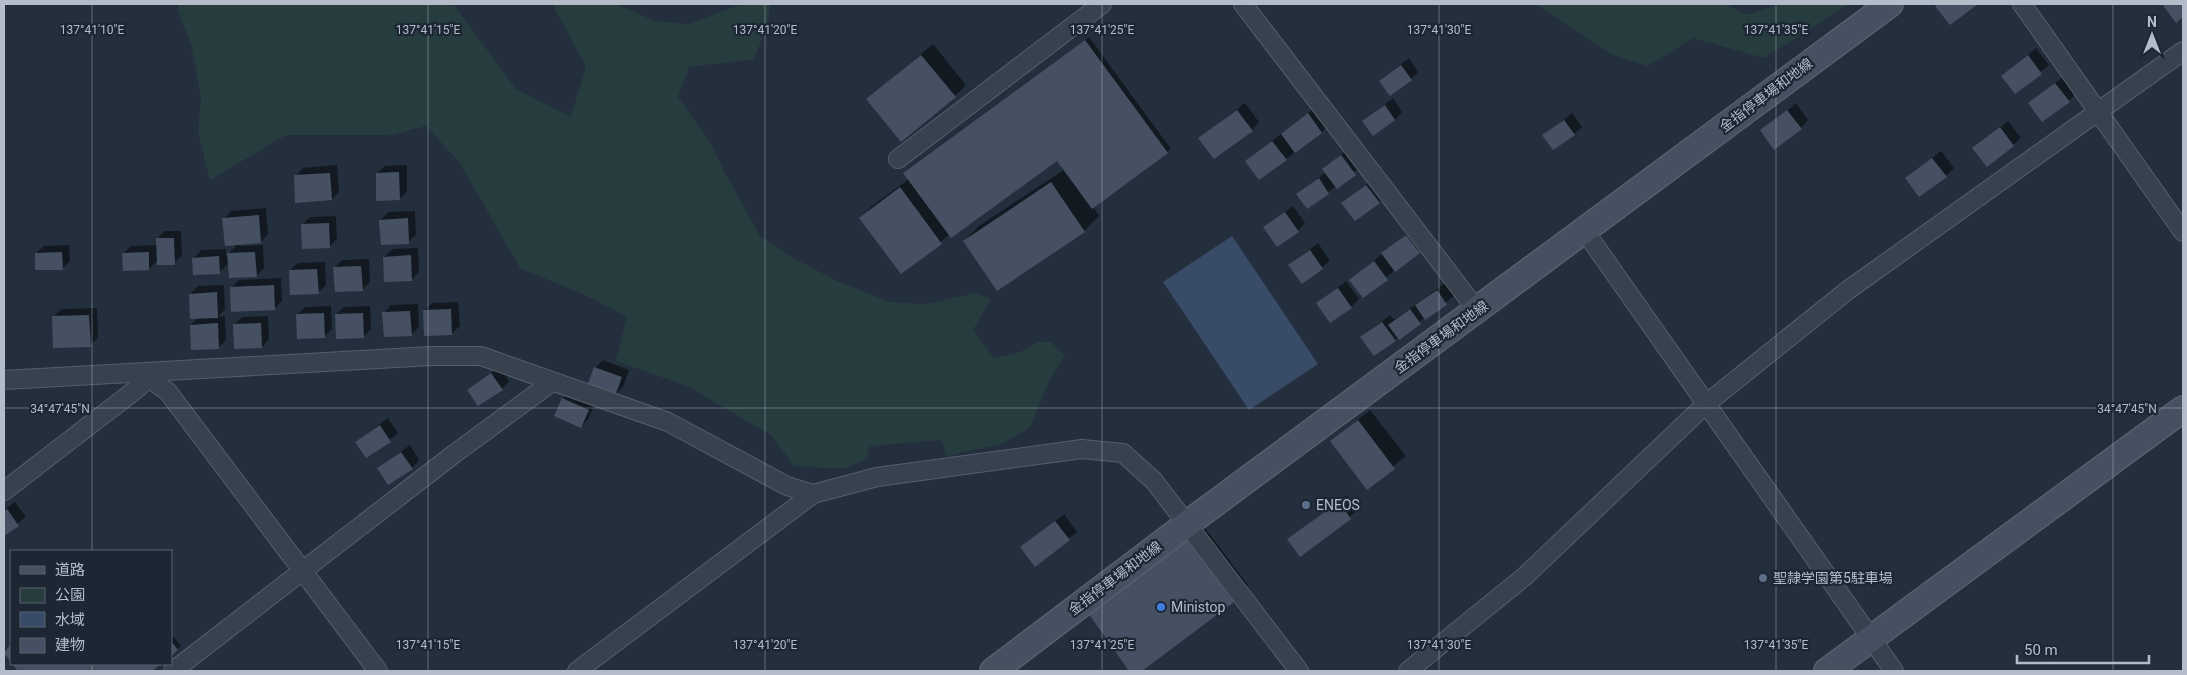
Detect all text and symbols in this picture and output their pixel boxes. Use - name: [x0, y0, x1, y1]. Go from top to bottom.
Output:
- north arrow: [2127, 10, 2177, 60]
- text: N: [2147, 14, 2157, 30]
- text: 137°41'10"E: [60, 23, 124, 37]
- text: 137°41'15"E: [396, 23, 460, 37]
- text: 137°41'20"E: [733, 23, 797, 37]
- text: 137°41'25"E: [1070, 23, 1134, 37]
- text: 137°41'30"E: [1407, 23, 1471, 37]
- text: 137°41'35"E: [1744, 23, 1808, 37]
- street label: 金指停車場和地線: [1716, 55, 1816, 135]
- street label: 金指停車場和地線: [1391, 298, 1491, 376]
- text: 34°47'45"N: [30, 402, 90, 416]
- text: 34°47'45"N: [2097, 402, 2157, 416]
- place label: ENEOS: [1316, 497, 1360, 513]
- marker: ENEOS: [1300, 499, 1312, 511]
- street label: 金指停車場和地線: [1065, 538, 1165, 618]
- legend: [10, 550, 172, 665]
- text: 道路: [55, 561, 85, 579]
- place label: 聖隷学園第5駐車場: [1773, 570, 1893, 586]
- marker: 聖隷学園第5駐車場: [1757, 572, 1769, 584]
- text: 公園: [55, 586, 85, 604]
- place label: Ministop: [1171, 599, 1225, 615]
- marker: Ministop: [1155, 601, 1167, 613]
- text: 水域: [55, 611, 85, 629]
- scale bar: [2017, 632, 2150, 664]
- text: 建物: [55, 636, 85, 654]
- text: 137°41'15"E: [396, 638, 460, 652]
- text: 137°41'20"E: [733, 638, 797, 652]
- text: 137°41'25"E: [1070, 638, 1134, 652]
- text: 137°41'30"E: [1407, 638, 1471, 652]
- text: 137°41'35"E: [1744, 638, 1808, 652]
- text: 50 m: [2024, 641, 2058, 659]

